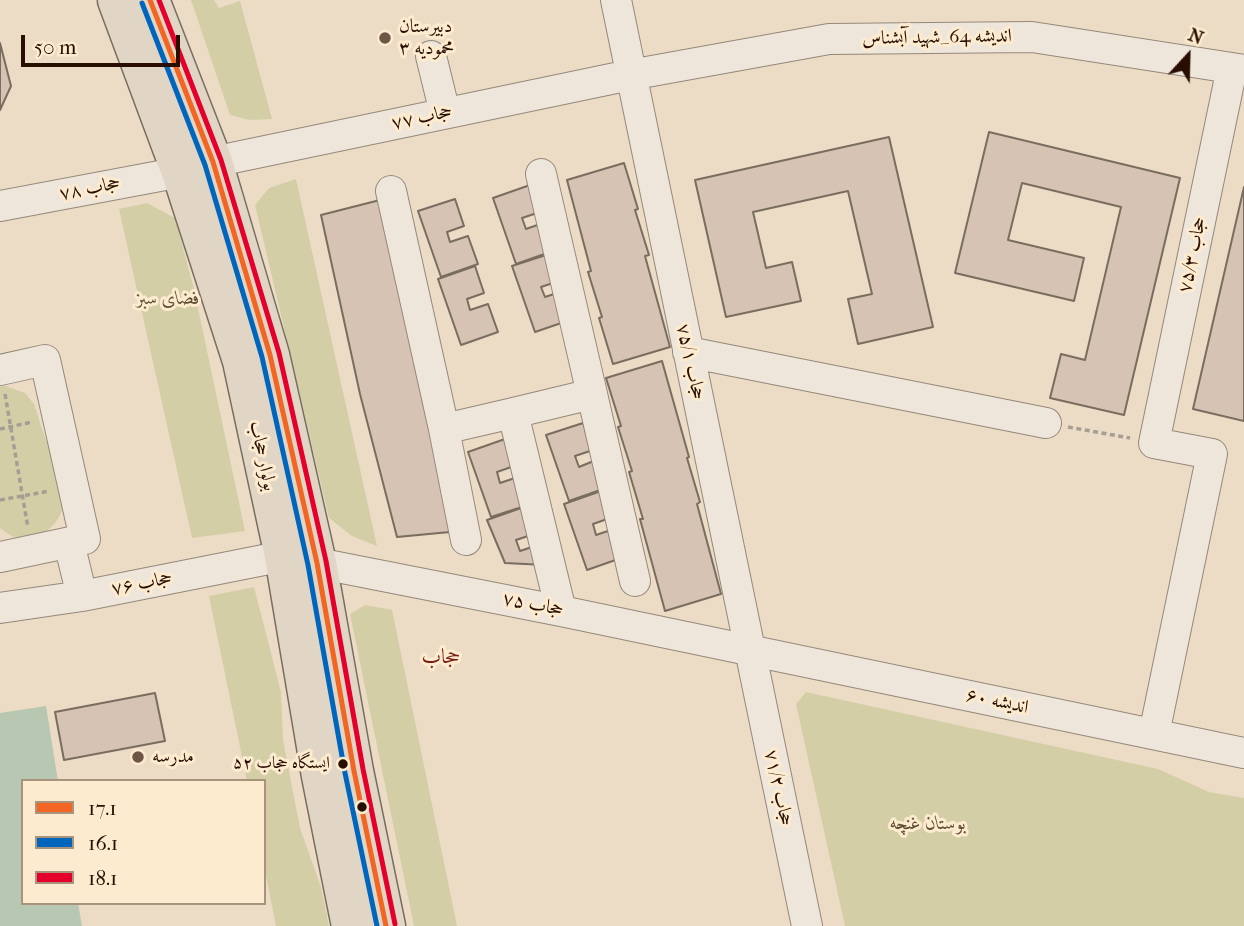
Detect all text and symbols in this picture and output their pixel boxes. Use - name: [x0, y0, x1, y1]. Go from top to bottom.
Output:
- place label: دبیرستان محمودیه ۳: [399, 16, 454, 60]
- scale bar: [24, 21, 184, 65]
- north arrow: [1153, 21, 1223, 91]
- text: N: [1185, 24, 1207, 49]
- street label: اندیشه 64_شهید آبشناس: [862, 25, 1012, 51]
- marker: دبیرستان محمودیه ۳: [377, 30, 393, 46]
- text: 50 m: [34, 35, 77, 59]
- street label: حجاب ۷۷: [389, 100, 455, 136]
- street label: حجاب ۷۸: [58, 172, 122, 206]
- street label: حجاب ۷۵/۳: [1174, 215, 1212, 295]
- park label: فضای سبز: [136, 288, 200, 310]
- street label: حجاب ۷۵/۱: [671, 322, 709, 402]
- street label: بولوار حجاب: [243, 419, 281, 493]
- street label: حجاب ۷۶: [110, 567, 174, 601]
- street label: حجاب ۷۵: [501, 588, 565, 622]
- district label: حجاب: [421, 645, 461, 671]
- street label: اندیشه ۶۰: [964, 684, 1030, 720]
- place label: مدرسه: [152, 746, 194, 768]
- street label: حجاب ۷۱/۲: [759, 748, 797, 828]
- marker: مدرسه: [130, 749, 146, 765]
- place label: ایستگاه حجاب ۵۲: [233, 754, 330, 774]
- marker: ایستگاه حجاب ۵۲: [336, 757, 350, 771]
- legend: [21, 779, 266, 905]
- text: 17.1: [88, 796, 117, 820]
- unlabelled marker: [355, 800, 369, 814]
- park label: بوستان غنچه: [890, 813, 966, 835]
- text: 16.1: [88, 831, 118, 855]
- text: 18.1: [88, 866, 118, 890]

